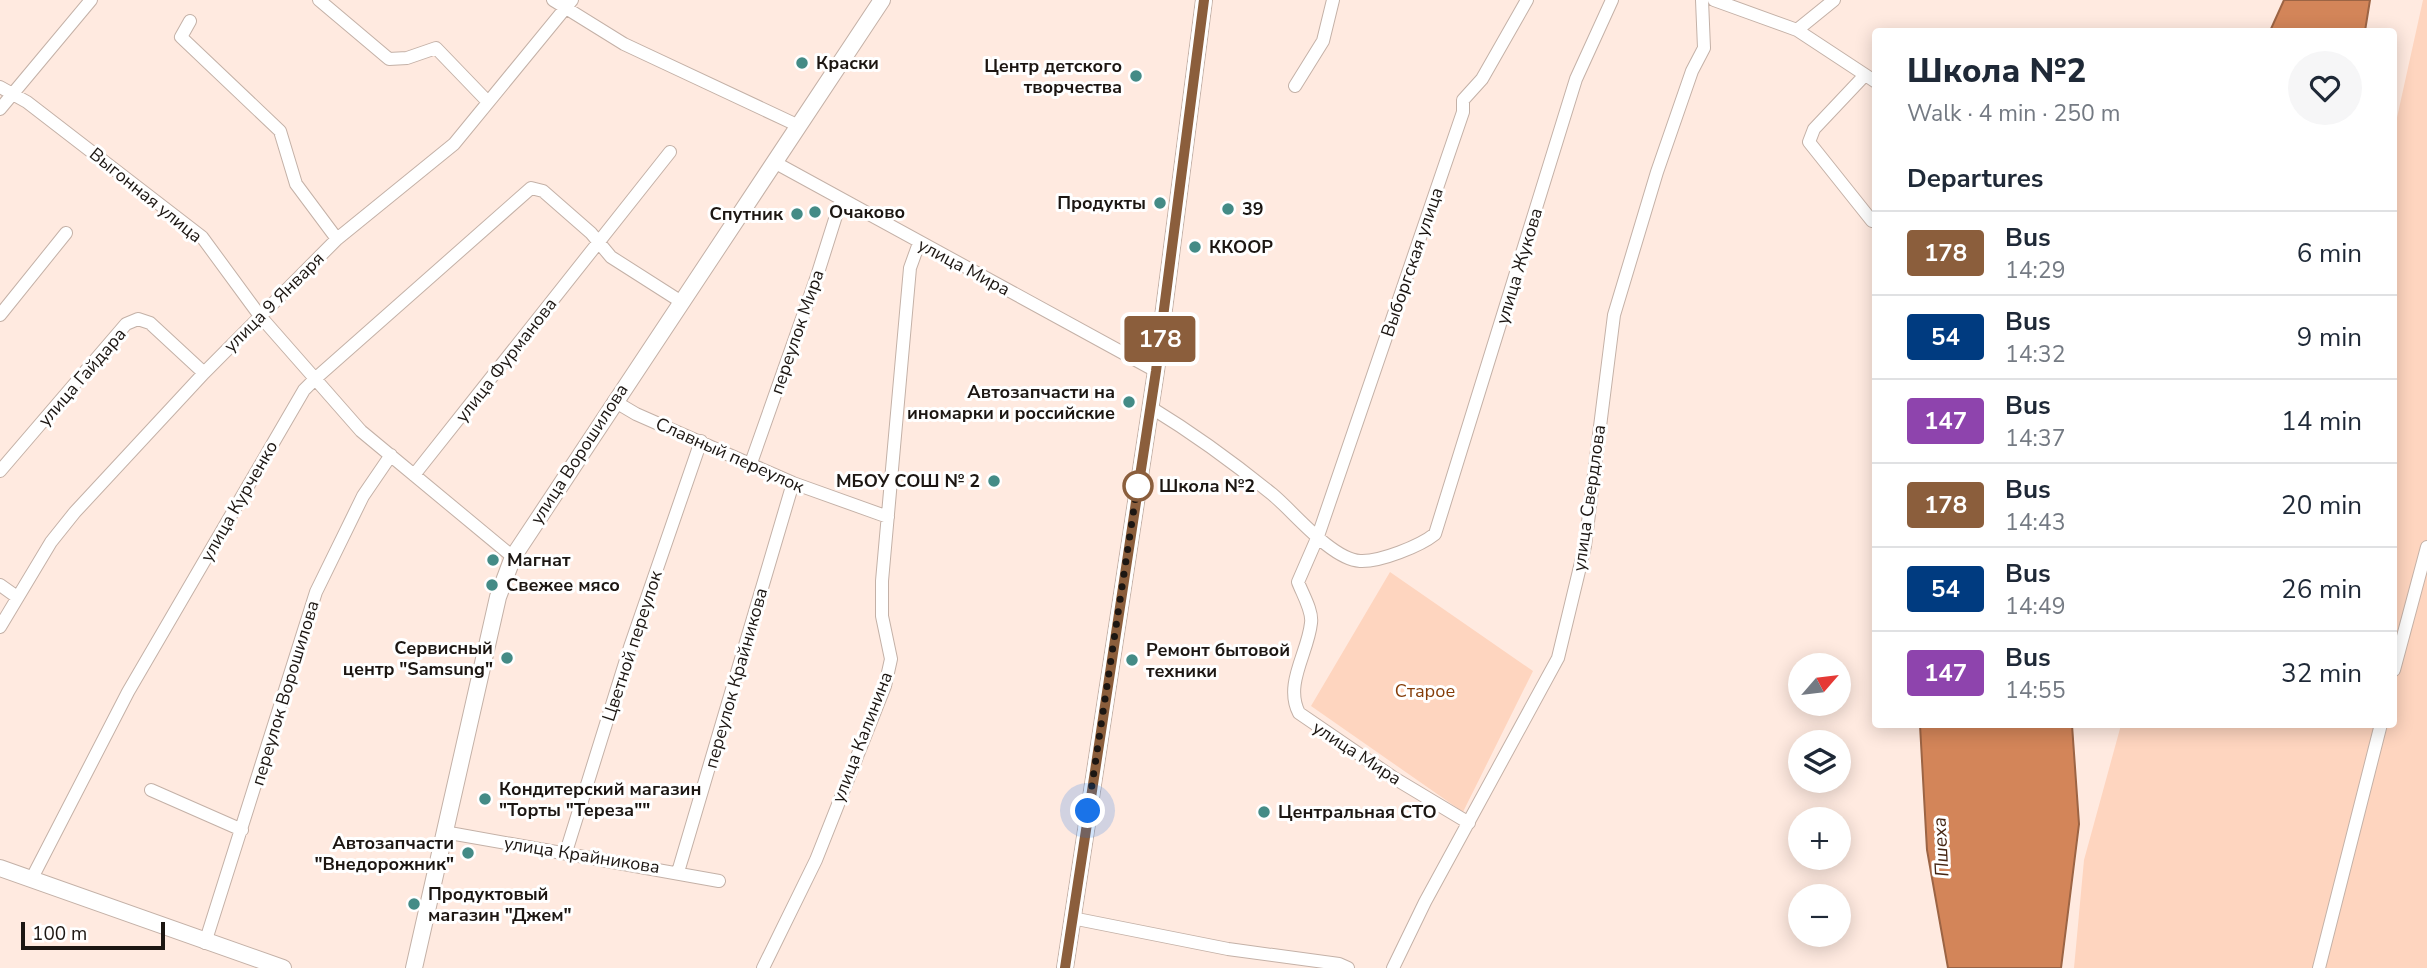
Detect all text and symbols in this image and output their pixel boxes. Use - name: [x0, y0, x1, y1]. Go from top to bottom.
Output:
- text: Школа №2: [1907, 49, 2086, 94]
- place label: Краски: [816, 51, 879, 75]
- button: heart: [2288, 51, 2362, 125]
- place label: Центр детского творчества: [984, 54, 1122, 99]
- marker: Краски: [794, 55, 810, 71]
- marker: Центр детского творчества: [1128, 68, 1144, 84]
- text: Walk · 4 min · 250 m: [1907, 98, 2120, 129]
- street label: Выгонная улица: [85, 142, 207, 248]
- text: Departures: [1907, 161, 2043, 196]
- street label: Выборгская улица: [1375, 184, 1449, 340]
- place label: Продукты: [1057, 191, 1146, 215]
- marker: Продукты: [1152, 195, 1168, 211]
- place label: 39: [1242, 197, 1264, 221]
- place label: Очаково: [829, 200, 905, 224]
- marker: 39: [1220, 201, 1236, 217]
- place label: Спутник: [710, 202, 784, 226]
- marker: Очаково: [807, 204, 823, 220]
- street label: улица Жукова: [1490, 205, 1548, 327]
- marker: Спутник: [789, 206, 805, 222]
- text: Bus: [2005, 220, 2051, 255]
- street label: улица Мира: [914, 233, 1014, 301]
- place label: ККООР: [1209, 235, 1273, 259]
- text: 6 min: [2297, 236, 2362, 271]
- text: 178: [1924, 237, 1967, 269]
- marker: ККООР: [1187, 239, 1203, 255]
- street label: улица 9 Января: [219, 247, 329, 357]
- text: 14:29: [2005, 255, 2065, 286]
- street label: переулок Мира: [764, 266, 830, 398]
- street label: улица Фурманова: [450, 293, 562, 427]
- text: Bus: [2005, 304, 2051, 339]
- line badge: 178: [1120, 316, 1200, 362]
- text: 9 min: [2297, 320, 2362, 355]
- text: 54: [1931, 321, 1960, 353]
- street label: улица Гайдара: [33, 323, 131, 431]
- text: 178: [1138, 323, 1182, 355]
- text: 14:32: [2005, 339, 2065, 370]
- street label: улица Ворошилова: [525, 379, 633, 529]
- place label: Автозапчасти на иномарки и российские: [907, 380, 1115, 425]
- text: Bus: [2005, 388, 2051, 423]
- marker: Автозапчасти на иномарки и российские: [1121, 394, 1137, 410]
- text: 14 min: [2281, 404, 2362, 439]
- text: 147: [1924, 405, 1967, 437]
- street label: Славный переулок: [652, 411, 809, 499]
- street label: улица Свердлова: [1567, 423, 1611, 573]
- text: 14:37: [2005, 423, 2065, 454]
- street label: улица Курченко: [195, 436, 283, 566]
- place label: МБОУ СОШ № 2: [836, 469, 980, 493]
- marker: Школа №2: [1123, 471, 1153, 501]
- text: Bus: [2005, 472, 2051, 507]
- marker: МБОУ СОШ № 2: [986, 473, 1002, 489]
- place label: Школа №2: [1159, 474, 1255, 498]
- text: 20 min: [2281, 488, 2362, 523]
- text: 178: [1924, 489, 1967, 521]
- text: 14:43: [2005, 507, 2065, 538]
- place label: Магнат: [507, 548, 571, 572]
- marker: Магнат: [485, 552, 501, 568]
- text: Bus: [2005, 556, 2051, 591]
- street label: Цветной переулок: [596, 567, 668, 724]
- text: 26 min: [2281, 572, 2362, 607]
- place label: Свежее мясо: [506, 573, 620, 597]
- text: 54: [1931, 573, 1960, 605]
- marker: Свежее мясо: [484, 577, 500, 593]
- street label: переулок Крайникова: [699, 585, 773, 771]
- text: 14:49: [2005, 591, 2065, 622]
- street label: переулок Ворошилова: [245, 598, 325, 788]
- place label: Сервисный центр "Samsung": [343, 636, 493, 681]
- place label: Ремонт бытовой техники: [1146, 638, 1290, 683]
- text: Bus: [2005, 640, 2051, 675]
- marker: Сервисный центр "Samsung": [499, 650, 515, 666]
- marker: Ремонт бытовой техники: [1124, 652, 1140, 668]
- north arrow: [1788, 653, 1852, 716]
- map controls: [1788, 653, 1851, 947]
- text: 32 min: [2281, 656, 2362, 691]
- text: 147: [1924, 657, 1967, 689]
- street label: улица Калинина: [826, 668, 898, 806]
- text: 14:55: [2005, 675, 2065, 706]
- park label: Старое: [1395, 679, 1455, 703]
- street label: улица Мира: [1308, 715, 1406, 791]
- button: layers: [1788, 730, 1851, 793]
- place label: Кондитерский магазин "Торты "Тереза"": [499, 777, 701, 822]
- marker: Кондитерский магазин "Торты "Тереза"": [477, 791, 493, 807]
- your location: [1070, 793, 1105, 828]
- place label: Центральная СТО: [1278, 800, 1437, 824]
- marker: Центральная СТО: [1256, 804, 1272, 820]
- button: +: [1788, 807, 1851, 870]
- water label: Пшеха: [1926, 816, 1956, 878]
- place label: Автозапчасти "Внедорожник": [314, 831, 454, 876]
- street label: улица Крайникова: [502, 831, 662, 879]
- marker: Автозапчасти "Внедорожник": [460, 845, 476, 861]
- place label: Продуктовый магазин "Джем": [428, 882, 572, 927]
- button: −: [1788, 884, 1851, 947]
- marker: Продуктовый магазин "Джем": [406, 896, 422, 912]
- scale bar: [21, 919, 164, 951]
- text: 100 m: [32, 921, 87, 947]

